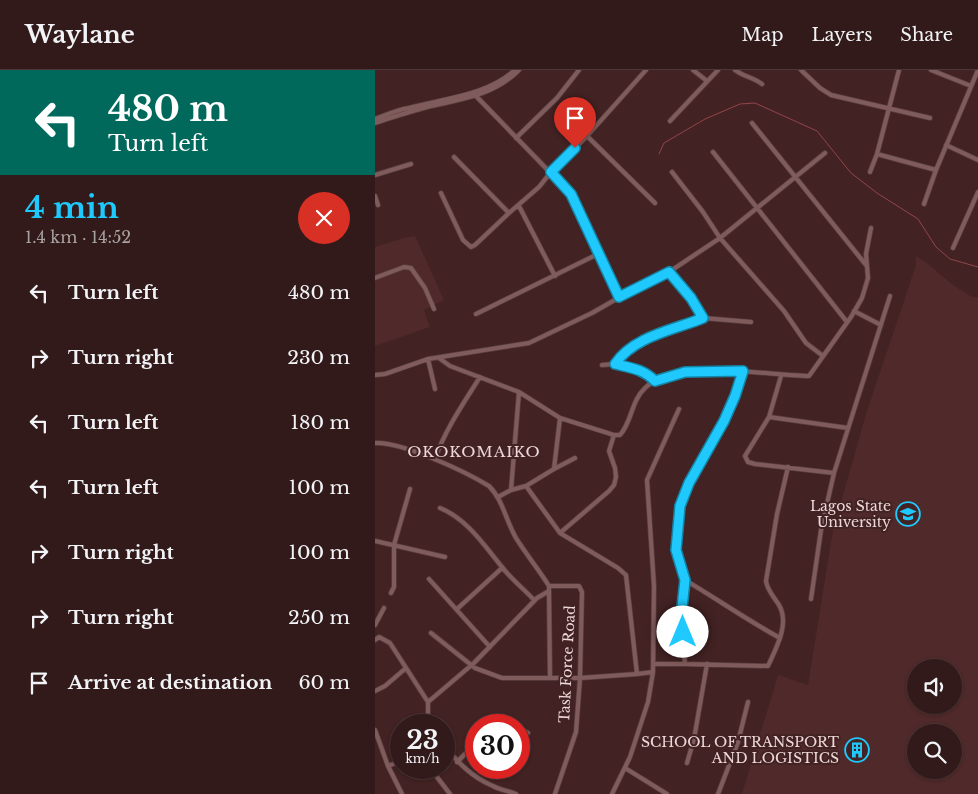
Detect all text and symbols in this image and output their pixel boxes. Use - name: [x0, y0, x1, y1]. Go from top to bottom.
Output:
- text: Waylane: [25, 20, 135, 49]
- text: Map: [742, 24, 783, 46]
- text: Layers: [811, 24, 872, 46]
- text: Share: [900, 24, 953, 46]
- text: 480 m: [108, 87, 228, 130]
- icon: left: [25, 90, 90, 155]
- pin: [554, 97, 596, 148]
- icon: arrive: [561, 104, 589, 132]
- text: Turn left: [108, 130, 208, 157]
- text: 4 min: [25, 189, 119, 226]
- button: close: [298, 192, 350, 244]
- text: 1.4 km · 14:52: [25, 227, 131, 247]
- icon: left: [25, 279, 53, 307]
- text: Turn left: [68, 281, 159, 304]
- text: 480 m: [288, 281, 350, 304]
- icon: right: [25, 344, 53, 372]
- text: Turn right: [68, 346, 174, 369]
- text: 230 m: [287, 346, 350, 369]
- icon: left: [25, 409, 53, 437]
- text: Turn left: [68, 411, 159, 434]
- text: 180 m: [291, 411, 350, 434]
- district label: OKOKOMAIKO: [407, 442, 541, 461]
- icon: left: [25, 474, 53, 502]
- text: Turn left: [68, 476, 159, 499]
- text: 100 m: [289, 476, 350, 499]
- place label: Lagos State University: [810, 497, 891, 531]
- school or university icon: Lagos State University: [895, 501, 921, 527]
- icon: right: [25, 539, 53, 567]
- text: Turn right: [68, 541, 174, 564]
- text: 100 m: [289, 541, 350, 564]
- icon: right: [25, 604, 53, 632]
- street label: Task Force Road: [555, 604, 579, 723]
- position arrow: [656, 605, 708, 657]
- text: Turn right: [68, 606, 174, 629]
- text: 250 m: [288, 606, 350, 629]
- map controls: [907, 659, 962, 779]
- button: sound: [907, 659, 962, 714]
- icon: arrive: [25, 669, 53, 697]
- text: Arrive at destination: [68, 671, 272, 694]
- text: 60 m: [298, 671, 350, 694]
- speed limit sign: 30: [465, 714, 530, 779]
- button: search: [907, 724, 962, 779]
- text: 23: [406, 725, 439, 756]
- place label: SCHOOL OF TRANSPORT AND LOGISTICS: [641, 733, 839, 767]
- building icon: SCHOOL OF TRANSPORT AND LOGISTICS: [844, 737, 870, 763]
- text: km/h: [405, 751, 440, 766]

